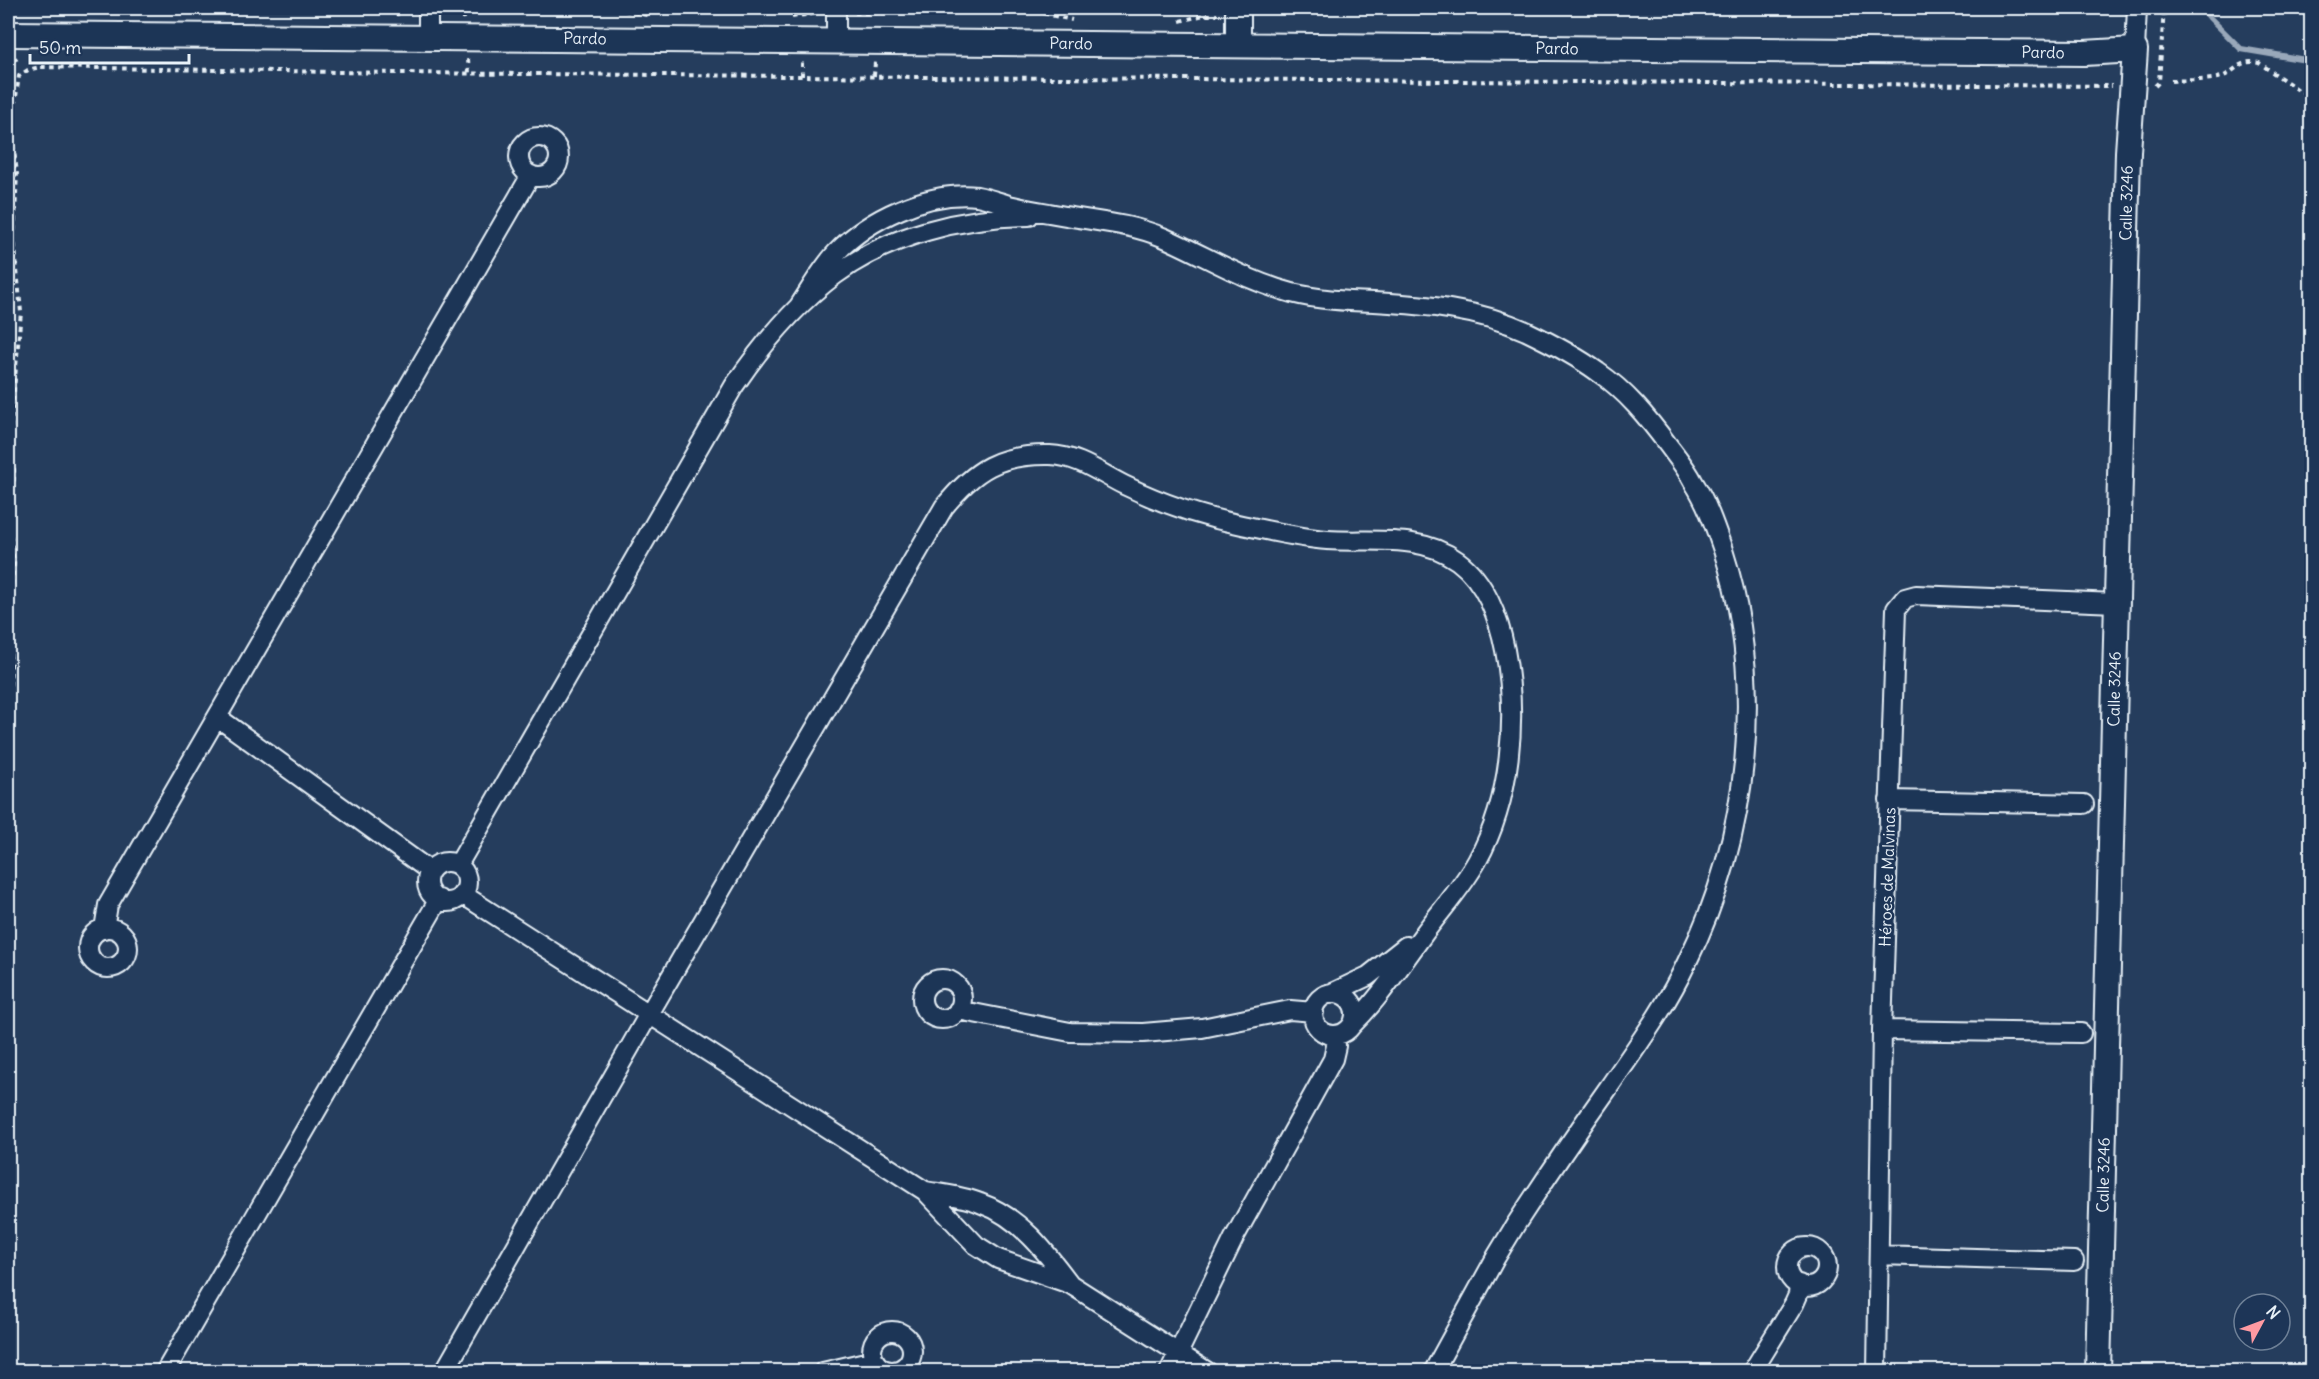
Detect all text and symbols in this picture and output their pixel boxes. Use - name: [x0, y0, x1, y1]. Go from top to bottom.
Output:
- scale bar: [30, 27, 189, 65]
- street label: Pardo: [563, 28, 607, 48]
- street label: Pardo: [1049, 33, 1093, 53]
- text: 50 m: [39, 36, 81, 59]
- street label: Pardo: [1535, 38, 1579, 58]
- street label: Pardo: [2021, 42, 2065, 62]
- street label: Calle 3246: [2115, 165, 2137, 241]
- street label: Calle 3246: [2103, 651, 2125, 727]
- street label: Héroes de Malvinas: [1875, 807, 1899, 947]
- street label: Calle 3246: [2092, 1137, 2114, 1213]
- north arrow: [2232, 1292, 2292, 1352]
- text: N: [2262, 1301, 2284, 1323]

